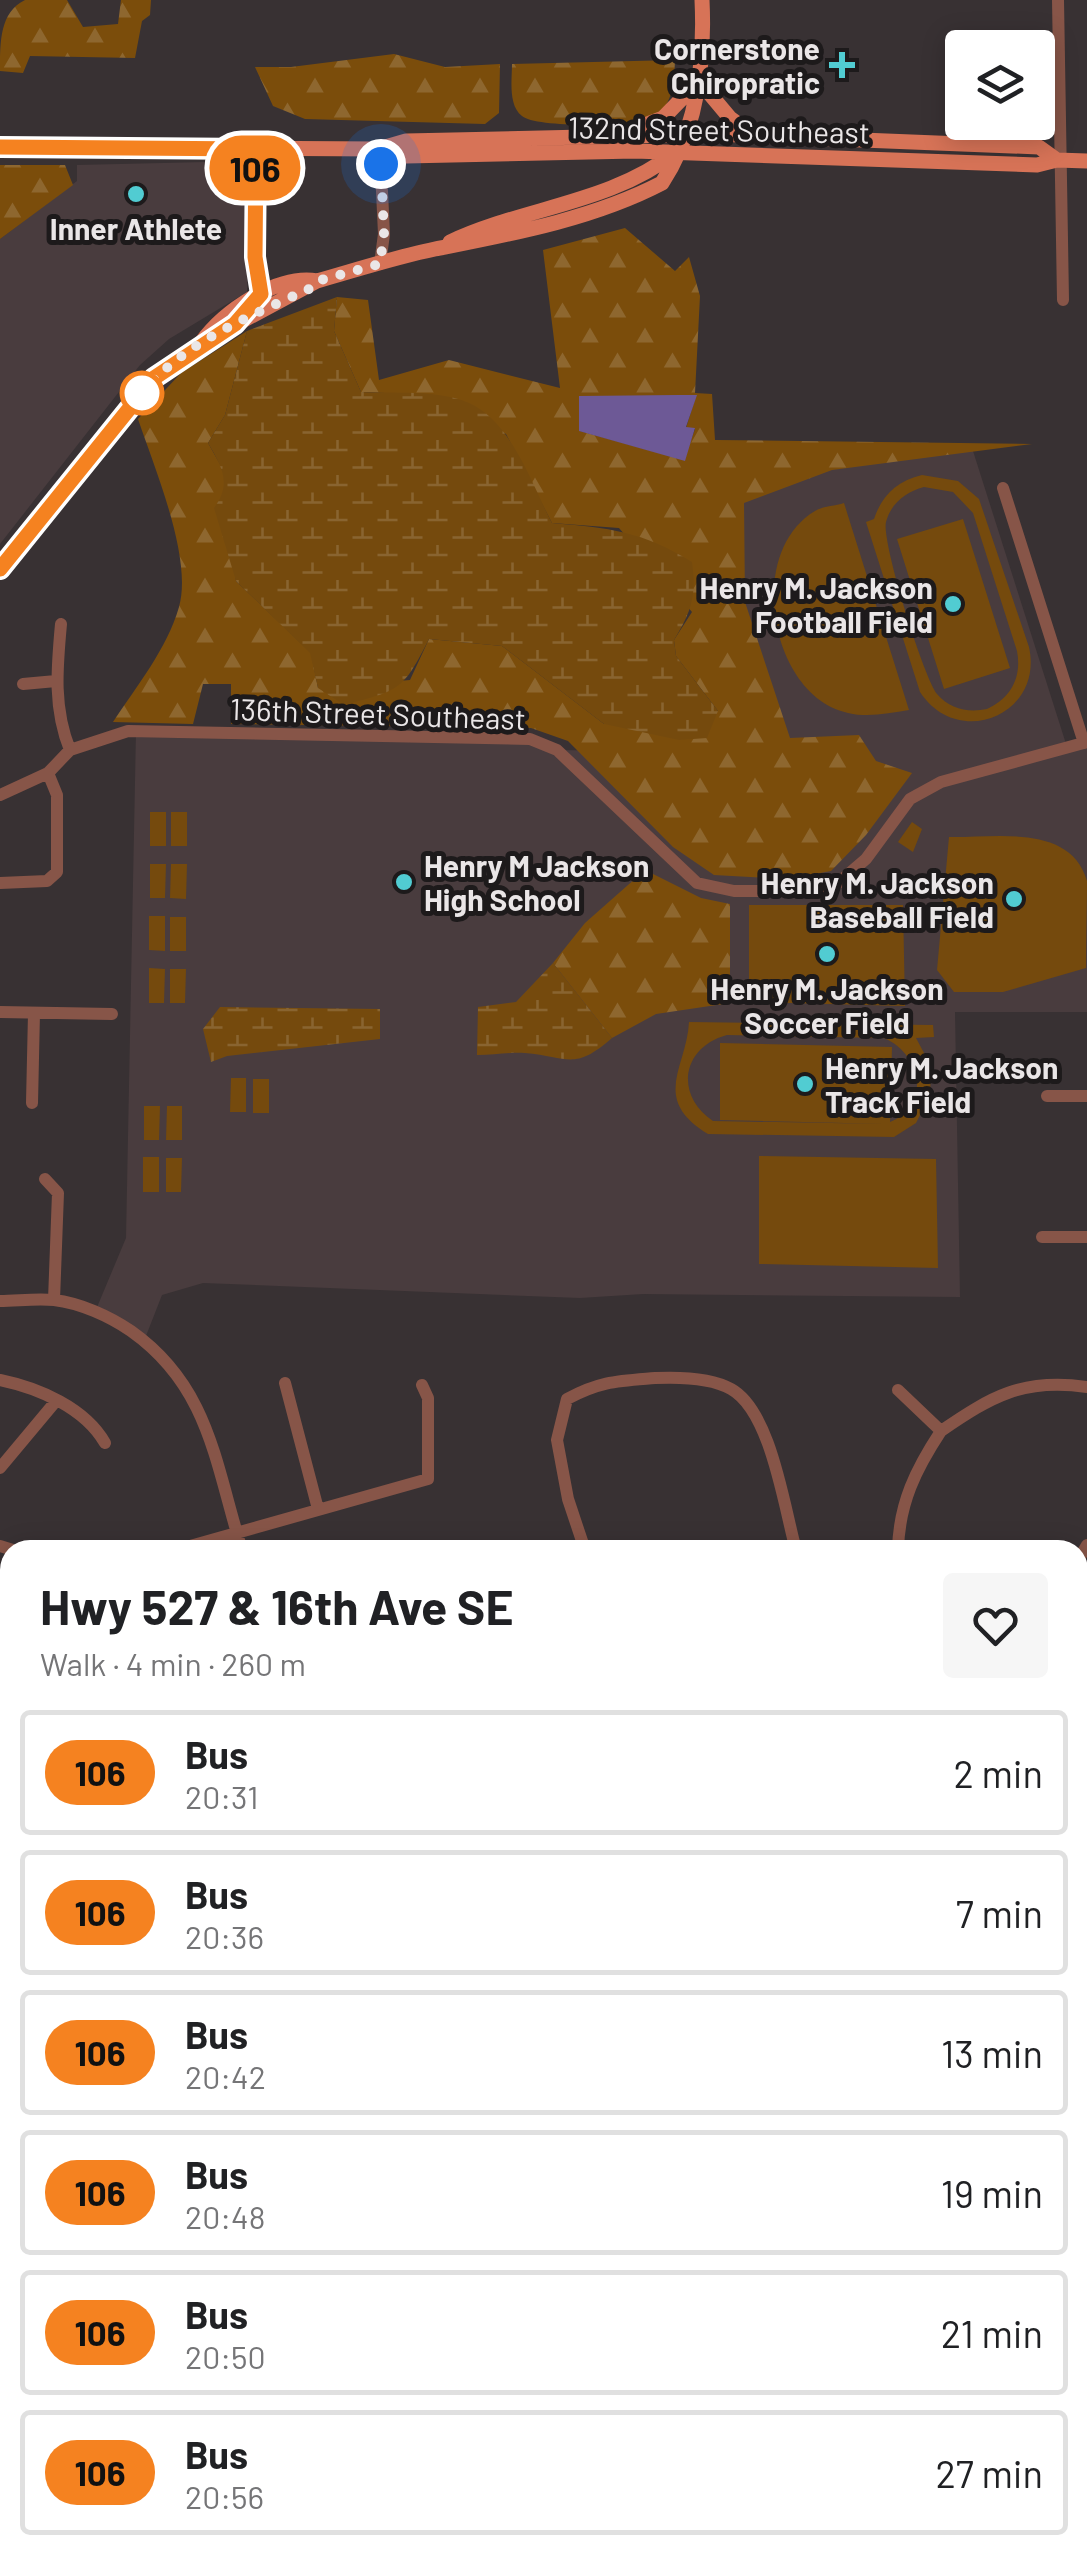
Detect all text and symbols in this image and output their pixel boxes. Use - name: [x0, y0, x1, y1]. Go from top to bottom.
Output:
- place label: Cornerstone Chiropratic: [654, 30, 820, 100]
- map controls: [945, 30, 1055, 140]
- button: layers: [945, 30, 1055, 140]
- marker: Cornerstone Chiropratic: [829, 52, 855, 78]
- street label: 132nd Street Southeast: [568, 108, 870, 150]
- line badge: 106: [198, 136, 312, 200]
- your location: [356, 139, 406, 189]
- text: 106: [229, 147, 281, 189]
- marker: Inner Athlete: [125, 183, 147, 205]
- place label: Inner Athlete: [50, 210, 222, 246]
- unlabelled marker: [121, 372, 163, 414]
- place label: Henry M. Jackson Football Field: [700, 569, 933, 639]
- marker: Henry M. Jackson Football Field: [942, 593, 964, 615]
- street label: 136th Street Southeast: [230, 690, 526, 736]
- place label: Henry M Jackson High School: [424, 847, 649, 917]
- place label: Henry M. Jackson Baseball Field: [761, 864, 994, 934]
- marker: Henry M Jackson High School: [393, 871, 415, 893]
- marker: Henry M. Jackson Baseball Field: [1003, 888, 1025, 910]
- marker: Henry M. Jackson Soccer Field: [816, 943, 838, 965]
- place label: Henry M. Jackson Soccer Field: [710, 970, 944, 1040]
- place label: Henry M. Jackson Track Field: [825, 1049, 1058, 1119]
- marker: Henry M. Jackson Track Field: [794, 1073, 816, 1095]
- button: heart: [943, 1573, 1048, 1678]
- text: Hwy 527 & 16th Ave SE: [40, 1577, 513, 1635]
- text: Walk · 4 min · 260 m: [40, 1644, 306, 1682]
- text: Bus: [185, 1731, 248, 1777]
- text: 2 min: [953, 1750, 1043, 1796]
- text: 106: [74, 1751, 126, 1793]
- text: 20:31: [185, 1777, 259, 1815]
- text: Bus: [185, 1871, 248, 1917]
- text: 7 min: [956, 1890, 1043, 1936]
- text: 106: [74, 1891, 126, 1933]
- text: 20:36: [185, 1917, 264, 1955]
- text: Bus: [185, 2011, 248, 2057]
- text: 13 min: [941, 2030, 1043, 2076]
- text: 106: [74, 2031, 126, 2073]
- text: 20:42: [185, 2057, 266, 2095]
- text: Bus: [185, 2151, 248, 2197]
- text: 19 min: [941, 2170, 1043, 2216]
- text: 106: [74, 2171, 126, 2213]
- text: 20:48: [185, 2197, 265, 2235]
- text: Bus: [185, 2291, 248, 2337]
- text: 21 min: [941, 2310, 1043, 2356]
- text: 106: [74, 2311, 126, 2353]
- text: 20:50: [185, 2337, 266, 2375]
- text: Bus: [185, 2431, 248, 2477]
- text: 27 min: [935, 2450, 1043, 2496]
- text: 106: [74, 2451, 126, 2493]
- text: 20:56: [185, 2477, 264, 2515]

